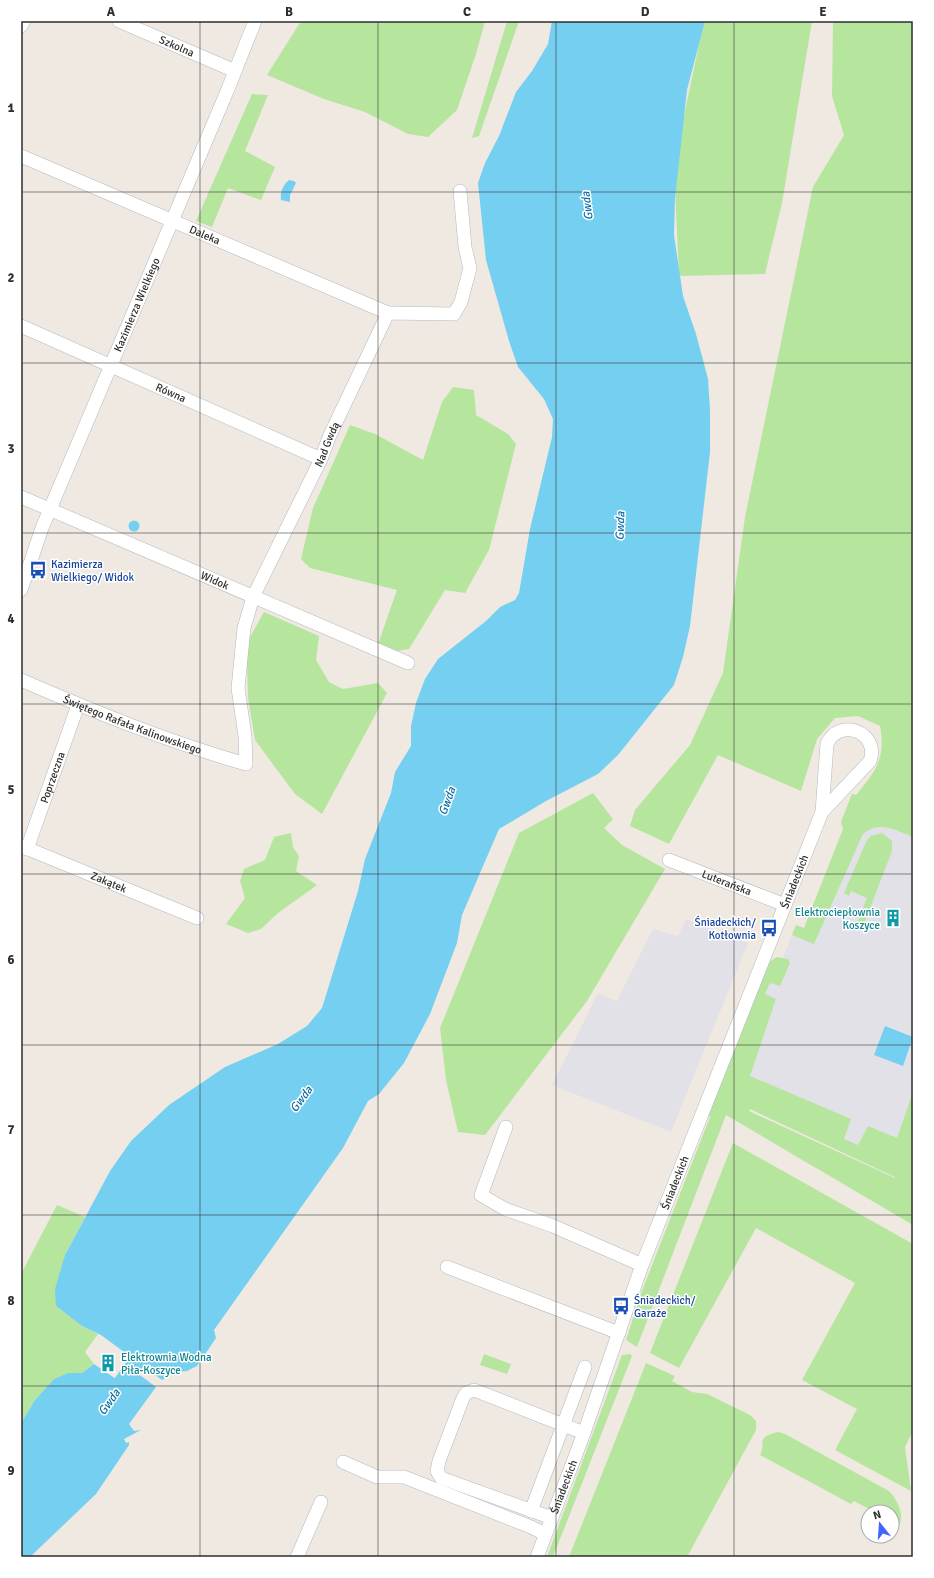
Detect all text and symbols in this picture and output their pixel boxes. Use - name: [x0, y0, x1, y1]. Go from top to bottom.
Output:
- text: A: [107, 4, 116, 20]
- text: B: [285, 4, 293, 20]
- text: C: [463, 4, 471, 20]
- text: D: [641, 4, 650, 20]
- text: E: [819, 4, 827, 20]
- street label: Szkolna: [157, 33, 197, 60]
- text: 1: [7, 100, 15, 116]
- water label: Gwda: [578, 190, 597, 221]
- street label: Daleka: [187, 223, 223, 248]
- street label: Kazimierza Wielkiego: [111, 256, 163, 354]
- text: 2: [7, 270, 15, 286]
- street label: Równa: [154, 381, 188, 405]
- street label: Nad Gwdą: [312, 419, 342, 469]
- text: 3: [7, 441, 15, 457]
- water label: Gwda: [613, 510, 629, 541]
- place label: Kazimierza Wielkiego/ Widok: [51, 558, 134, 584]
- bus stop icon: Kazimierza Wielkiego/ Widok: [28, 560, 48, 580]
- street label: Widok: [199, 569, 231, 593]
- text: 4: [7, 611, 15, 627]
- street label: Świętego Rafała Kalinowskiego: [61, 692, 203, 757]
- street label: Poprzeczna: [38, 750, 68, 805]
- text: 5: [7, 782, 15, 798]
- water label: Gwda: [435, 784, 460, 817]
- street label: Śniadeckich: [777, 853, 811, 911]
- street label: Luterańska: [700, 867, 754, 899]
- street label: Zakątek: [89, 869, 129, 896]
- place label: Elektrociepłownia Koszyce: [795, 906, 880, 932]
- building icon: Elektrociepłownia Koszyce: [883, 908, 903, 928]
- place label: Śniadeckich/ Kotłownia: [695, 915, 756, 942]
- bus stop icon: Śniadeckich/ Kotłownia: [759, 918, 779, 938]
- text: 6: [7, 952, 15, 968]
- water label: Gwda: [287, 1083, 317, 1115]
- text: 7: [7, 1122, 15, 1138]
- street label: Śniadeckich: [658, 1154, 692, 1212]
- text: 8: [7, 1293, 15, 1309]
- place label: Śniadeckich/ Garaże: [634, 1293, 696, 1320]
- bus stop icon: Śniadeckich/ Garaże: [611, 1296, 631, 1316]
- place label: Elektrownia Wodna Piła-Koszyce: [121, 1351, 212, 1377]
- building icon: Elektrownia Wodna Piła-Koszyce: [98, 1353, 118, 1373]
- water label: Gwda: [95, 1385, 124, 1418]
- street label: Śniadeckich: [547, 1458, 580, 1516]
- text: 9: [7, 1463, 15, 1479]
- north arrow: [860, 1504, 900, 1544]
- text: N: [872, 1508, 883, 1522]

